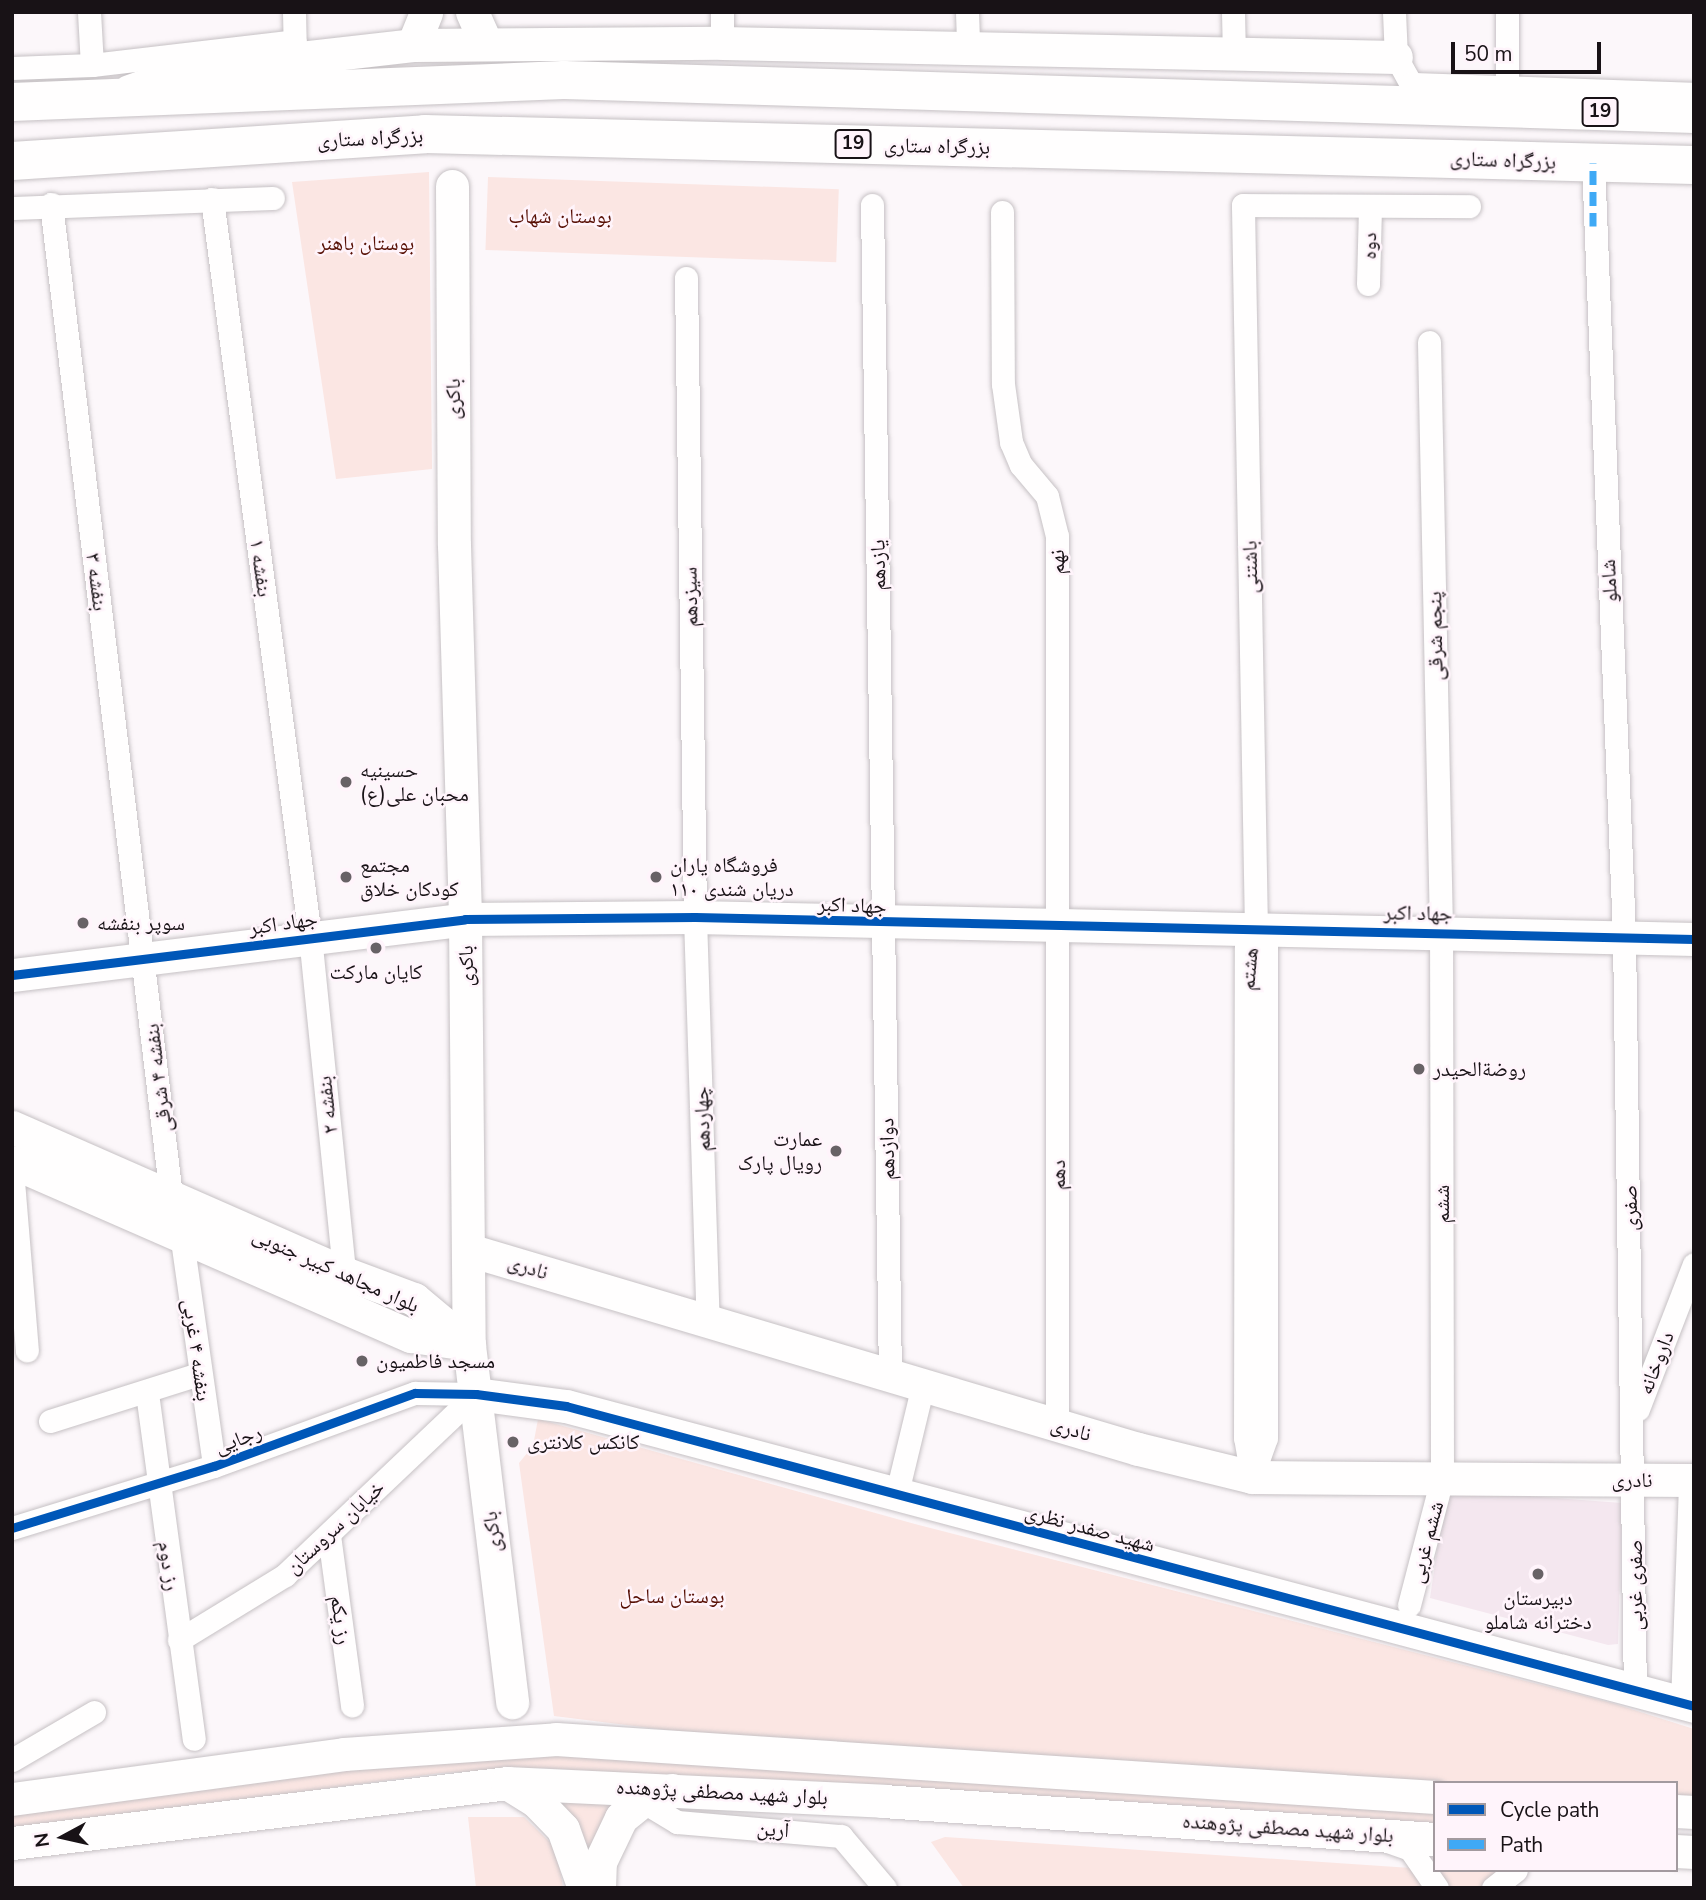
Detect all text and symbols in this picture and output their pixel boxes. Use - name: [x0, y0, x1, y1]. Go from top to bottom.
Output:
- scale bar: [1454, 28, 1604, 72]
- text: 50 m: [1464, 40, 1513, 68]
- road number: 19: [1581, 96, 1619, 128]
- street label: بزرگراه ستاری: [316, 123, 424, 153]
- road number: 19: [834, 128, 872, 160]
- street label: بزرگراه ستاری: [884, 132, 990, 160]
- street label: بزرگراه ستاری: [1449, 146, 1557, 174]
- park label: بوستان شهاب: [508, 203, 612, 229]
- park label: بوستان باهنر: [318, 230, 414, 256]
- street label: دوه: [1356, 232, 1382, 260]
- street label: باکری: [440, 378, 466, 420]
- street label: بنفشه ۱: [244, 537, 278, 599]
- street label: یازدهم: [865, 539, 891, 591]
- street label: باشتنی: [1237, 540, 1263, 594]
- street label: نهم: [1044, 550, 1070, 574]
- street label: بنفشه ۳: [81, 552, 113, 612]
- street label: شاملو: [1595, 559, 1623, 603]
- street label: سیزدهم: [677, 567, 703, 627]
- street label: پنجم شرقی: [1422, 591, 1448, 681]
- place label: حسینیه محبان علی(ع): [360, 757, 469, 807]
- marker: حسینیه محبان علی(ع): [338, 774, 354, 790]
- place label: مجتمع کودکان خلاق: [360, 852, 459, 902]
- place label: فروشگاه یاران دریان شندی ۱۱۰: [670, 852, 794, 902]
- marker: مجتمع کودکان خلاق: [338, 869, 354, 885]
- marker: فروشگاه یاران دریان شندی ۱۱۰: [648, 869, 664, 885]
- street label: جهاد اکبر: [817, 891, 887, 919]
- street label: جهاد اکبر: [1383, 900, 1453, 926]
- street label: جهاد اکبر: [247, 906, 319, 940]
- place label: سوپر بنفشه: [97, 910, 185, 936]
- marker: سوپر بنفشه: [75, 915, 91, 931]
- marker: کایان مارکت: [368, 940, 384, 956]
- street label: باکری: [453, 945, 479, 987]
- street label: هشتم: [1235, 946, 1263, 992]
- place label: کایان مارکت: [329, 959, 423, 985]
- street label: بنفشه ۴ شرقی: [139, 1022, 177, 1134]
- place label: روضةالحیدر: [1433, 1056, 1526, 1082]
- marker: روضةالحیدر: [1411, 1061, 1427, 1077]
- street label: بنفشه ۲: [311, 1075, 343, 1135]
- street label: چهاردهم: [688, 1086, 716, 1152]
- street label: دوازدهم: [874, 1118, 900, 1180]
- place label: عمارت رویال پارک: [738, 1126, 822, 1176]
- marker: عمارت رویال پارک: [828, 1143, 844, 1159]
- street label: دهم: [1045, 1160, 1071, 1190]
- street label: ششم: [1429, 1185, 1455, 1223]
- street label: صفری: [1617, 1185, 1643, 1231]
- street label: بلوار مجاهد کبیر جنوبی: [249, 1222, 423, 1318]
- street label: نادری: [505, 1249, 551, 1285]
- street label: بنفشه ۴ غربی: [177, 1297, 217, 1403]
- street label: داروخانه: [1632, 1328, 1680, 1398]
- place label: مسجد فاطمیون: [376, 1348, 495, 1374]
- marker: مسجد فاطمیون: [354, 1353, 370, 1369]
- street label: نادری: [1048, 1411, 1094, 1447]
- street label: رجایی: [211, 1419, 265, 1459]
- place label: کانکس کلانتری: [527, 1429, 640, 1455]
- marker: کانکس کلانتری: [505, 1434, 521, 1450]
- street label: نادری: [1612, 1467, 1652, 1493]
- street label: خیابان سروستان: [280, 1475, 390, 1579]
- street label: ششم غربی: [1403, 1498, 1449, 1586]
- street label: شهید صفدر نظری: [1022, 1499, 1158, 1557]
- street label: باکری: [477, 1510, 507, 1554]
- street label: رز دوم: [153, 1539, 185, 1593]
- street label: صفری غربی: [1622, 1540, 1648, 1630]
- marker: دبیرستان دخترانه شاملو: [1530, 1566, 1546, 1582]
- park label: بوستان ساحل: [620, 1583, 724, 1609]
- place label: دبیرستان دخترانه شاملو: [1484, 1585, 1592, 1635]
- street label: رز یکم: [325, 1594, 357, 1646]
- street label: بلوار شهید مصطفی پژوهنده: [616, 1774, 828, 1810]
- legend: [1433, 1781, 1678, 1872]
- text: Cycle path: [1500, 1796, 1599, 1824]
- north arrow: [28, 1802, 98, 1872]
- street label: بلوار شهید مصطفی پژوهنده: [1181, 1808, 1395, 1848]
- street label: آرین: [756, 1815, 790, 1843]
- text: N: [28, 1831, 56, 1849]
- text: Path: [1500, 1831, 1543, 1859]

